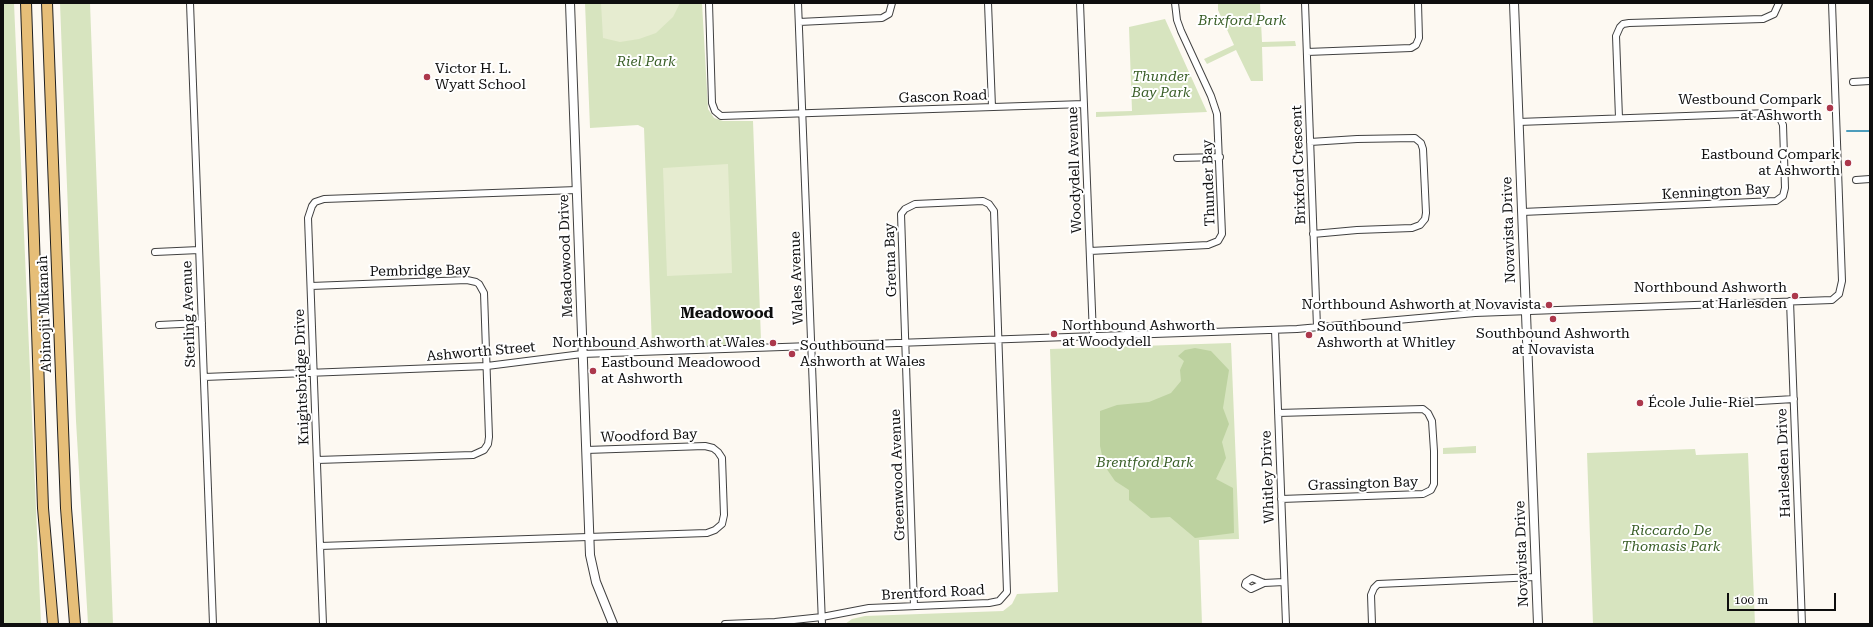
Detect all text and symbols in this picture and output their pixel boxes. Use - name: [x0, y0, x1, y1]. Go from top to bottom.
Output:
- park label: Brixford Park: [1198, 13, 1286, 29]
- park label: Riel Park: [616, 54, 676, 70]
- place label: Victor H. L. Wyatt School: [435, 61, 526, 94]
- park label: Thunder Bay Park: [1132, 69, 1190, 102]
- marker: Victor H. L. Wyatt School: [422, 72, 432, 82]
- street label: Gascon Road: [898, 87, 988, 107]
- place label: Westbound Compark at Ashworth: [1678, 92, 1822, 124]
- marker: Westbound Compark at Ashworth: [1825, 103, 1835, 113]
- street label: Brixford Crescent: [1289, 105, 1309, 225]
- street label: Woodydell Avenue: [1064, 106, 1086, 234]
- street label: Thunder Bay: [1199, 139, 1219, 227]
- place label: Eastbound Compark at Ashworth: [1701, 147, 1840, 180]
- marker: Eastbound Compark at Ashworth: [1843, 158, 1853, 168]
- street label: Novavista Drive: [1499, 176, 1519, 284]
- street label: Kennington Bay: [1661, 181, 1771, 203]
- street label: Meadowood Drive: [555, 194, 577, 318]
- street label: Gretna Bay: [881, 223, 901, 297]
- street label: Wales Avenue: [787, 231, 807, 325]
- street label: Abinojii Mikanah: [35, 255, 55, 373]
- street label: Sterling Avenue: [179, 260, 199, 368]
- street label: Pembridge Bay: [369, 262, 471, 280]
- place label: Northbound Ashworth at Harlesden: [1634, 280, 1787, 312]
- marker: Northbound Ashworth at Harlesden: [1790, 291, 1800, 301]
- place label: Northbound Ashworth at Novavista: [1302, 297, 1541, 313]
- marker: Northbound Ashworth at Novavista: [1544, 300, 1554, 310]
- district label: Meadowood: [680, 305, 774, 323]
- street label: Knightsbridge Drive: [291, 309, 313, 445]
- marker: Southbound Ashworth at Novavista: [1548, 314, 1558, 324]
- place label: Northbound Ashworth at Woodydell: [1062, 318, 1215, 350]
- place label: Southbound Ashworth at Whitley: [1317, 319, 1456, 352]
- place label: Southbound Ashworth at Novavista: [1476, 326, 1630, 358]
- marker: Northbound Ashworth at Woodydell: [1049, 329, 1059, 339]
- marker: Southbound Ashworth at Whitley: [1304, 330, 1314, 340]
- place label: Northbound Ashworth at Wales: [552, 335, 765, 351]
- marker: Northbound Ashworth at Wales: [768, 338, 778, 348]
- place label: Southbound Ashworth at Wales: [800, 338, 925, 370]
- street label: Ashworth Street: [426, 339, 536, 365]
- marker: Southbound Ashworth at Wales: [787, 349, 797, 359]
- place label: Eastbound Meadowood at Ashworth: [601, 355, 760, 388]
- marker: Eastbound Meadowood at Ashworth: [588, 366, 598, 376]
- place label: École Julie-Riel: [1648, 395, 1754, 411]
- marker: École Julie-Riel: [1635, 398, 1645, 408]
- street label: Harlesden Drive: [1774, 408, 1794, 518]
- street label: Greenwood Avenue: [887, 409, 909, 541]
- street label: Woodford Bay: [600, 426, 698, 446]
- street label: Whitley Drive: [1258, 430, 1278, 524]
- park label: Brentford Park: [1096, 455, 1194, 471]
- street label: Grassington Bay: [1308, 474, 1418, 494]
- street label: Novavista Drive: [1512, 500, 1532, 608]
- park label: Riccardo De Thomasis Park: [1622, 523, 1720, 556]
- street label: Brentford Road: [881, 582, 985, 604]
- scale bar: [1729, 585, 1838, 611]
- text: 100 m: [1734, 593, 1768, 607]

